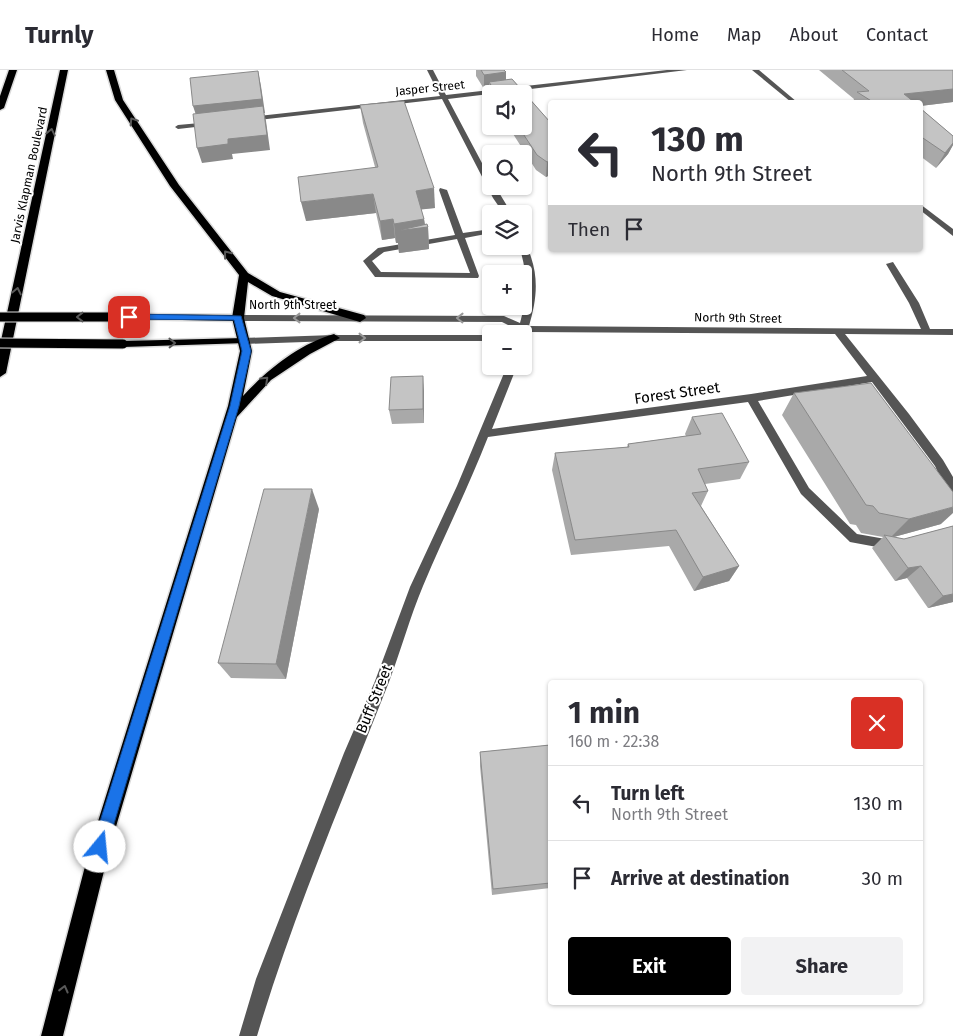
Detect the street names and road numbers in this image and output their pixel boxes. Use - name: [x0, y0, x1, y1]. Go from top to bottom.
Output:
- street label: Jasper Street: [395, 77, 466, 99]
- street label: Jarvis Klapman Boulevard: [8, 106, 50, 244]
- street label: North 9th Street: [249, 298, 338, 312]
- street label: North 9th Street: [694, 310, 783, 326]
- street label: Forest Street: [633, 378, 722, 408]
- street label: Buff Street: [352, 661, 396, 736]

